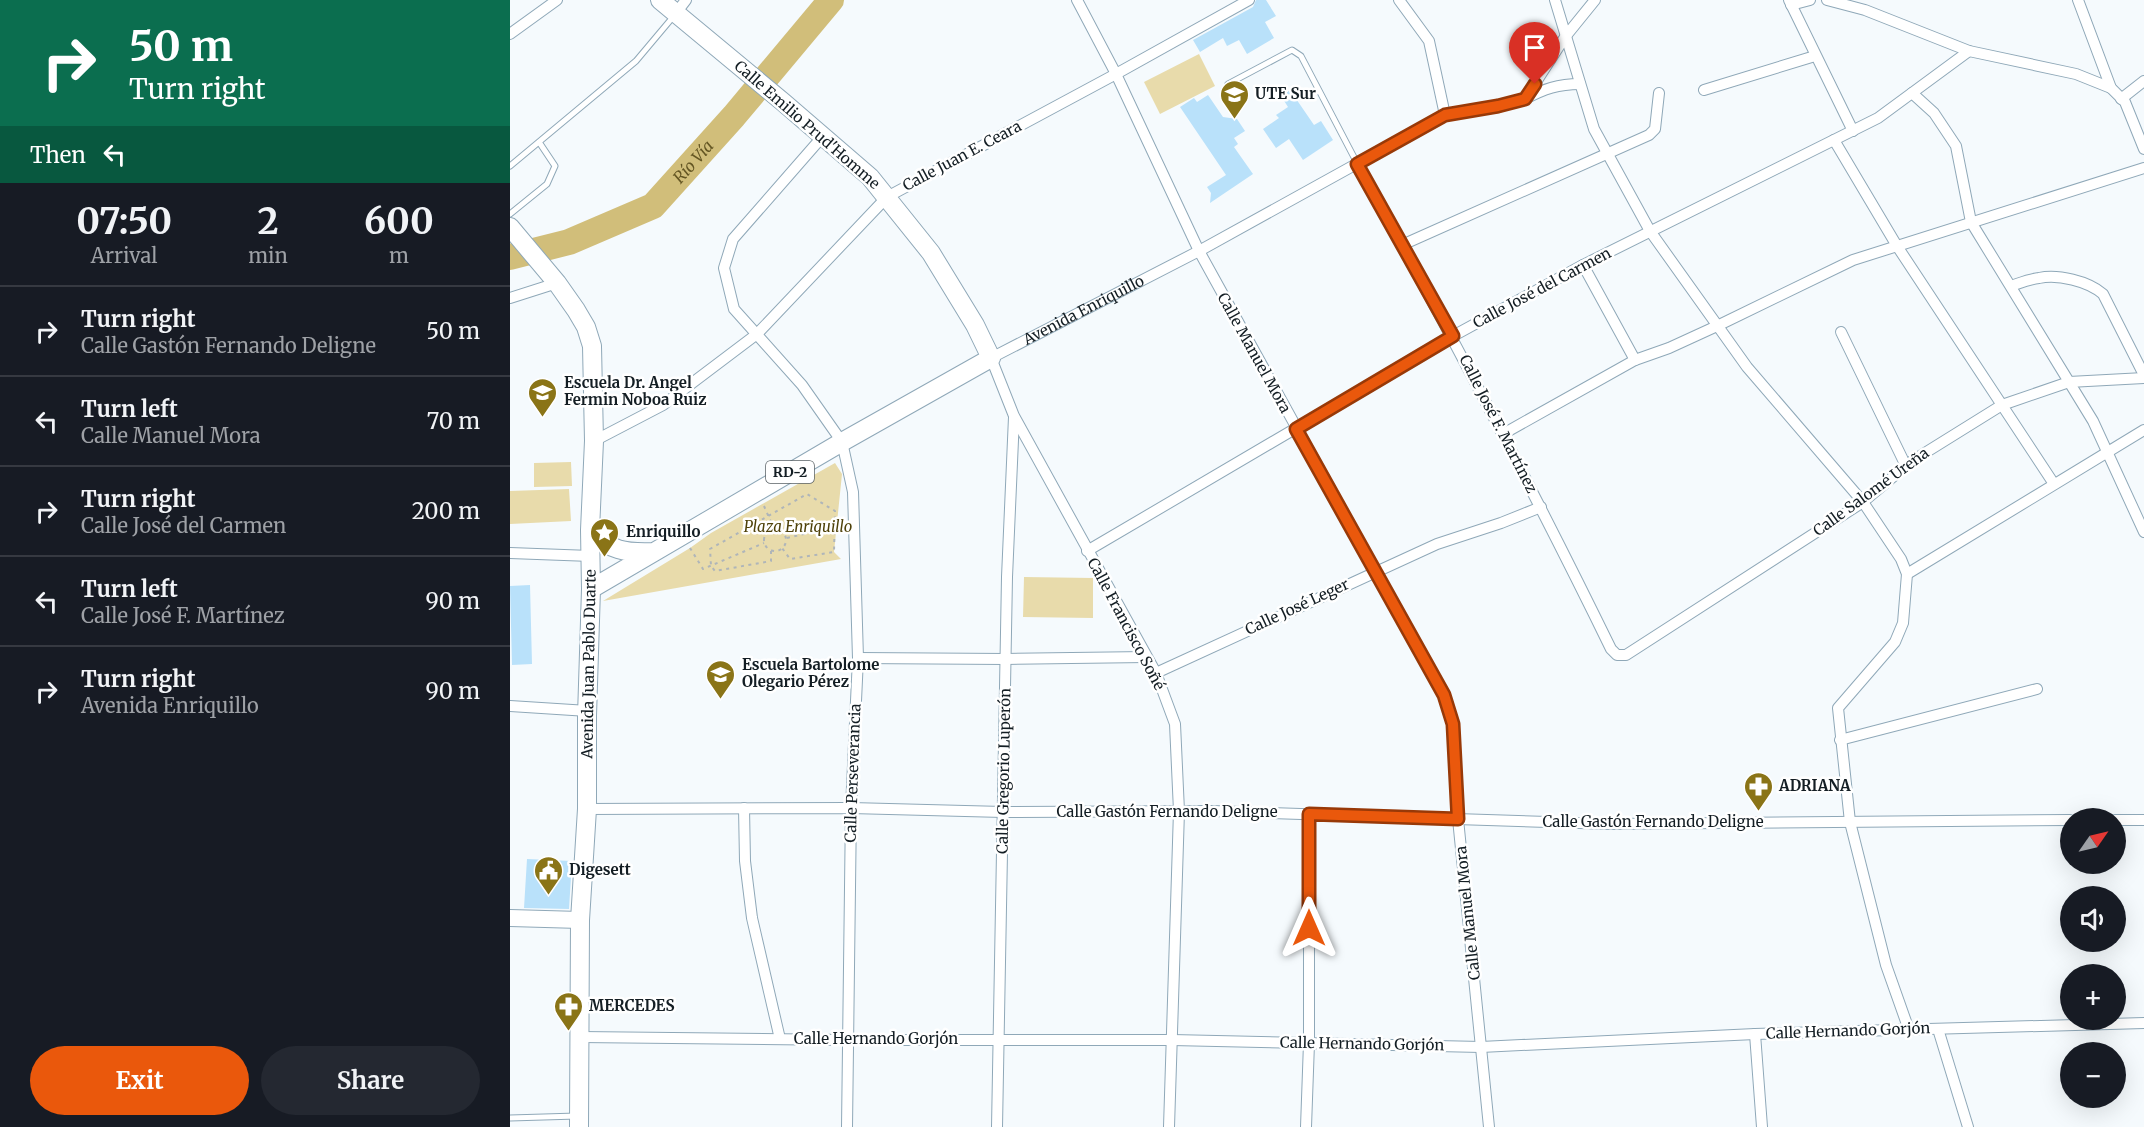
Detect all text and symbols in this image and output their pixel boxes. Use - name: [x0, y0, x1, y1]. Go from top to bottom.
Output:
- text: 50 m: [129, 20, 233, 72]
- pin: [1509, 22, 1560, 84]
- icon: right: [30, 24, 108, 102]
- icon: arrive: [1518, 31, 1551, 64]
- street label: Calle Emilio Prud'Homme: [731, 56, 884, 193]
- text: Turn right: [129, 72, 266, 106]
- school or university icon: UTE Sur: [1218, 78, 1250, 120]
- place label: UTE Sur: [1255, 84, 1316, 103]
- street label: Calle Juan E. Ceara: [899, 116, 1024, 195]
- water label: Río Vía: [669, 136, 717, 187]
- icon: left: [98, 138, 131, 171]
- text: Then: [30, 141, 86, 169]
- text: 07:50: [76, 199, 172, 244]
- text: 2: [257, 199, 279, 244]
- text: 600: [364, 199, 434, 244]
- text: Arrival: [91, 243, 158, 268]
- text: min: [248, 243, 288, 268]
- text: m: [389, 243, 409, 268]
- street label: Calle José del Carmen: [1469, 243, 1614, 332]
- street label: Avenida Enriquillo: [1019, 271, 1147, 349]
- street label: Calle Manuel Mora: [1213, 289, 1295, 416]
- text: Turn right: [81, 305, 195, 333]
- icon: right: [30, 315, 63, 348]
- text: 50 m: [426, 317, 480, 345]
- text: Calle Gastón Fernando Deligne: [81, 333, 376, 358]
- street label: Calle José F. Martínez: [1455, 351, 1542, 496]
- place label: Escuela Dr. Angel Fermin Noboa Ruiz: [564, 373, 706, 409]
- school or university icon: Escuela Dr. Angel Fermin Noboa Ruiz: [527, 376, 559, 418]
- text: Turn left: [81, 395, 178, 423]
- icon: left: [30, 405, 63, 438]
- text: 70 m: [427, 407, 480, 435]
- text: Calle Manuel Mora: [81, 423, 260, 448]
- street label: Calle Salomé Ureña: [1809, 443, 1932, 540]
- road number: RD-2: [766, 461, 814, 483]
- text: Turn right: [81, 485, 195, 513]
- icon: right: [30, 495, 63, 528]
- text: 200 m: [412, 497, 480, 525]
- text: Calle José del Carmen: [81, 513, 286, 538]
- place icon: Enriquillo: [589, 516, 621, 558]
- park label: Plaza Enriquillo: [744, 517, 852, 536]
- place label: Enriquillo: [626, 522, 700, 541]
- street label: Calle Francisco Soñé: [1084, 554, 1169, 693]
- street label: Avenida Juan Pablo Duarte: [577, 569, 600, 760]
- street label: Calle José Leger: [1242, 574, 1352, 639]
- text: Turn left: [81, 575, 178, 603]
- icon: left: [30, 585, 63, 618]
- text: 90 m: [425, 587, 480, 615]
- text: Calle José F. Martínez: [81, 603, 285, 628]
- place label: Escuela Bartolome Olegario Pérez: [742, 655, 879, 691]
- school or university icon: Escuela Bartolome Olegario Pérez: [705, 658, 737, 700]
- text: Turn right: [81, 665, 195, 693]
- icon: right: [30, 675, 63, 708]
- text: 90 m: [425, 677, 480, 705]
- street label: Calle Gregorio Luperón: [993, 688, 1014, 854]
- text: Avenida Enriquillo: [81, 693, 259, 718]
- street label: Calle Perseverancia: [841, 703, 864, 843]
- pharmacy icon: ADRIANA: [1742, 770, 1774, 812]
- place label: ADRIANA: [1778, 776, 1851, 795]
- street label: Calle Gastón Fernando Deligne: [1056, 802, 1278, 821]
- north arrow: [2060, 808, 2126, 874]
- map controls: [2060, 808, 2126, 1108]
- street label: Calle Gastón Fernando Deligne: [1542, 812, 1764, 831]
- street label: Calle Manuel Mora: [1451, 845, 1484, 981]
- public building icon: Digesett: [532, 854, 564, 896]
- place label: Digesett: [569, 860, 631, 879]
- button: sound: [2060, 886, 2126, 952]
- position arrow: [1277, 896, 1341, 960]
- button: +: [2060, 964, 2126, 1030]
- pharmacy icon: MERCEDES: [552, 990, 584, 1032]
- place label: MERCEDES: [589, 996, 674, 1015]
- street label: Calle Hernando Gorjón: [1766, 1018, 1931, 1043]
- street label: Calle Hernando Gorjón: [794, 1029, 958, 1048]
- street label: Calle Hernando Gorjón: [1280, 1033, 1444, 1054]
- button: −: [2060, 1042, 2126, 1108]
- button: Exit: [30, 1046, 249, 1115]
- button: Share: [261, 1046, 480, 1115]

